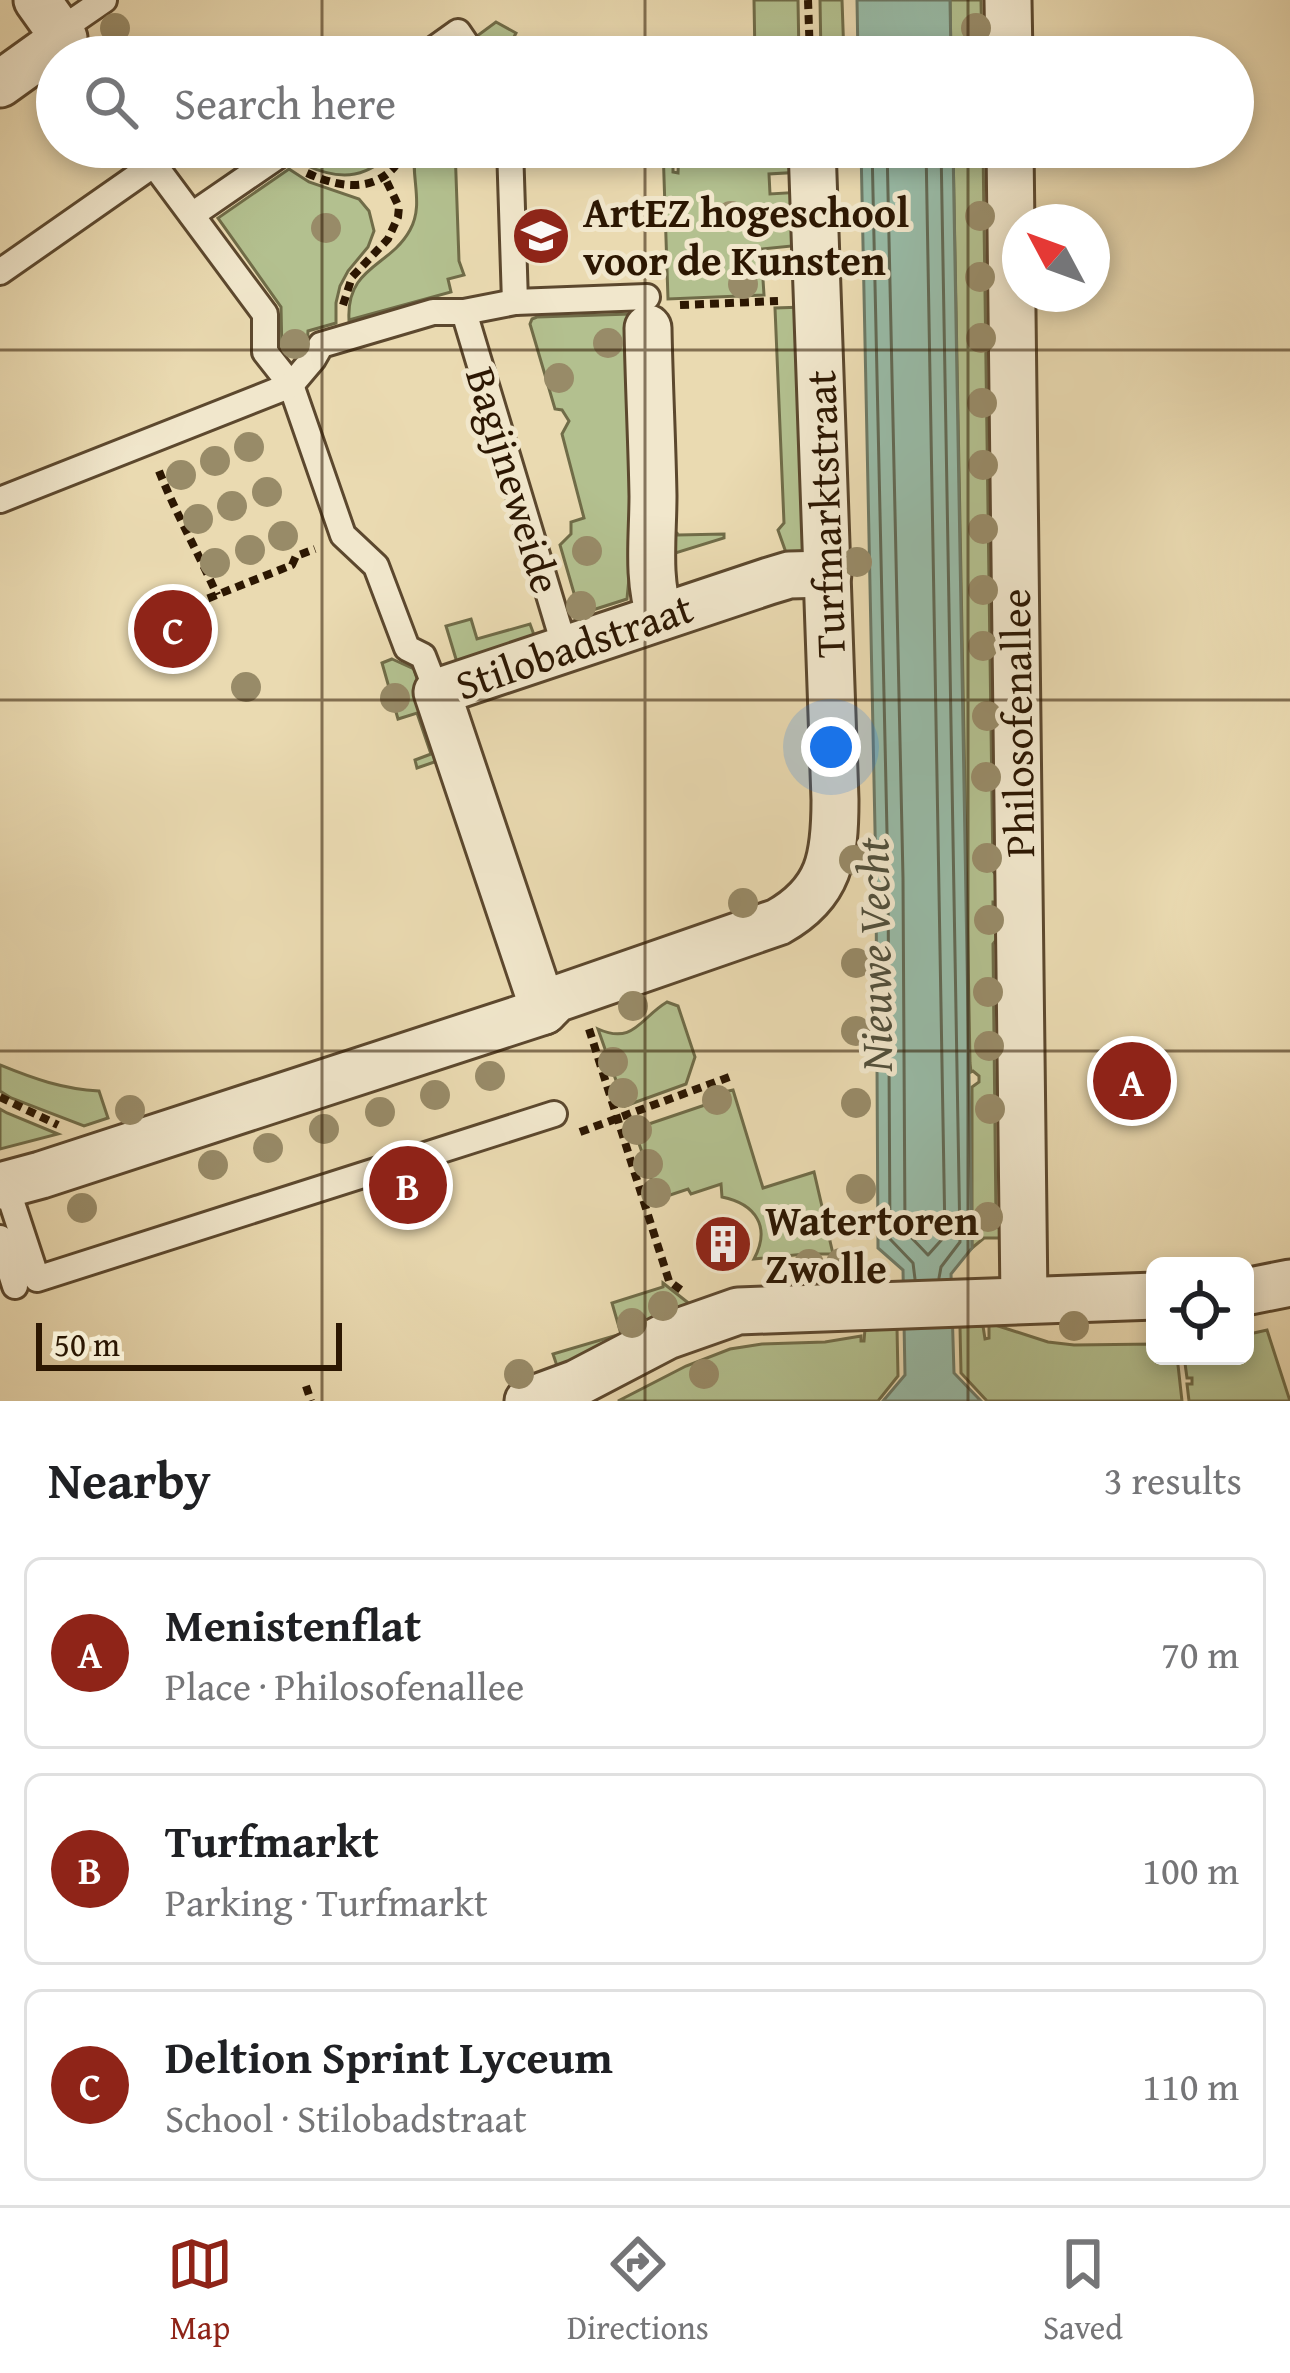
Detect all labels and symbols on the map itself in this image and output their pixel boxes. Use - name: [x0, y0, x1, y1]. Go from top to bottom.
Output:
- place label: ArtEZ hogeschool voor de Kunsten: [583, 181, 909, 290]
- north arrow: [1002, 204, 1110, 312]
- school or university icon: ArtEZ hogeschool voor de Kunsten: [510, 205, 572, 267]
- street label: Bagijneweide: [451, 359, 578, 600]
- street label: Turfmarktstraat: [789, 369, 860, 659]
- street label: Stilobadstraat: [447, 576, 701, 715]
- pin: C: [134, 584, 212, 674]
- street label: Philosofenallee: [984, 588, 1049, 858]
- your location: [801, 717, 861, 777]
- water label: Nieuwe Vecht: [839, 837, 908, 1073]
- pin: A: [1093, 1036, 1171, 1126]
- pin: B: [369, 1140, 447, 1230]
- place label: Watertoren Zwolle: [765, 1189, 979, 1298]
- building icon: Watertoren Zwolle: [692, 1213, 754, 1275]
- scale bar: [36, 1317, 342, 1370]

